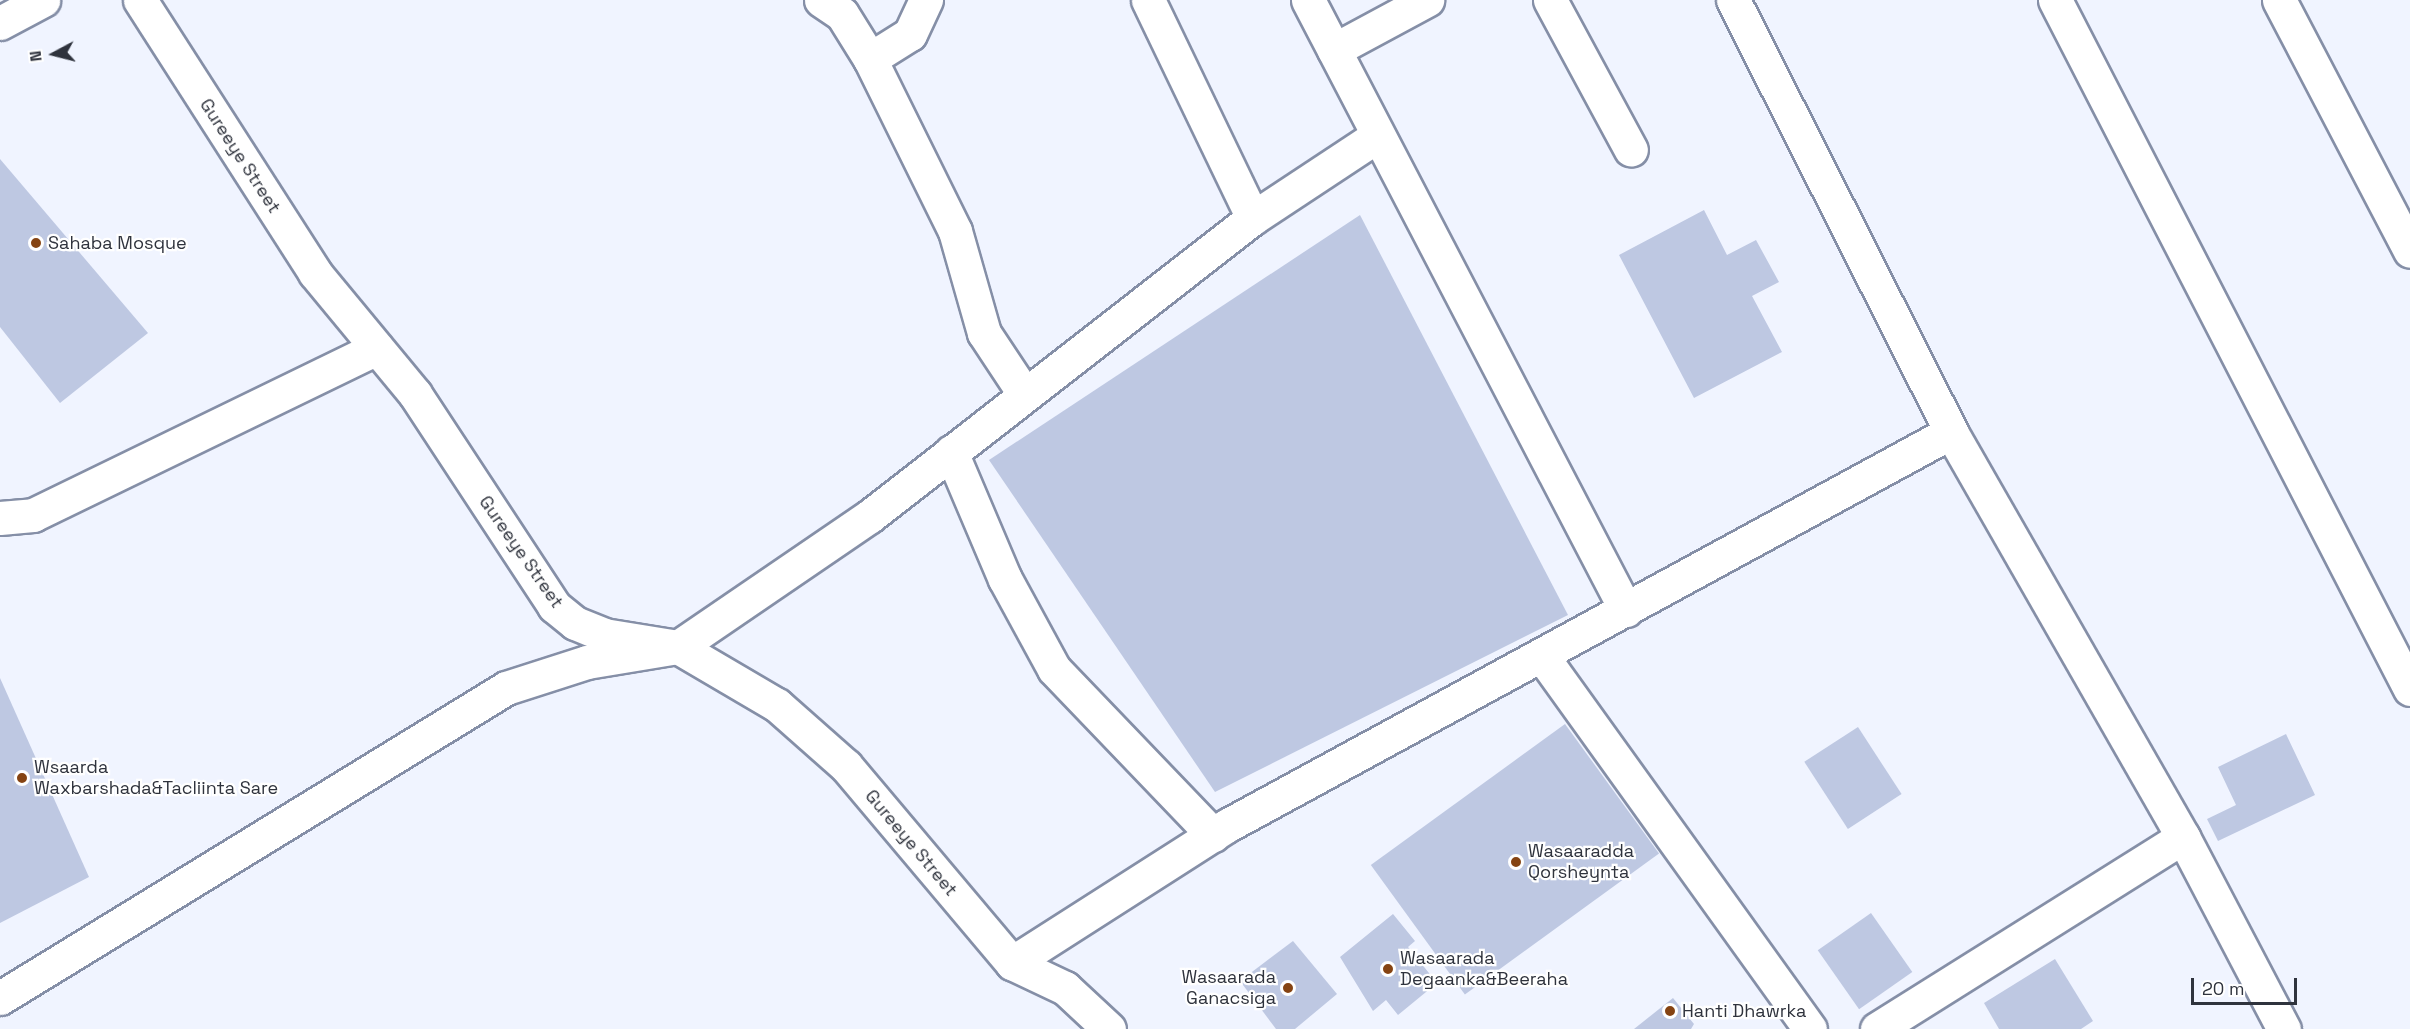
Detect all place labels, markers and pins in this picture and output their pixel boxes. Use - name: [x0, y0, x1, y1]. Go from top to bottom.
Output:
- place label: Sahaba Mosque: [48, 232, 187, 254]
- marker: Sahaba Mosque: [29, 236, 43, 250]
- place label: Wsaarda Waxbarshada&Tacliinta Sare: [34, 757, 278, 800]
- marker: Wsaarda Waxbarshada&Tacliinta Sare: [15, 771, 29, 785]
- place label: Wasaaradda Qorsheynta: [1528, 841, 1634, 884]
- marker: Wasaaradda Qorsheynta: [1509, 855, 1523, 869]
- place label: Wasaarada Degaanka&Beeraha: [1400, 948, 1568, 990]
- marker: Wasaarada Degaanka&Beeraha: [1381, 962, 1395, 976]
- place label: Wasaarada Ganacsiga: [1182, 967, 1276, 1010]
- marker: Wasaarada Ganacsiga: [1281, 981, 1295, 995]
- place label: Hanti Dhawrka: [1682, 1000, 1806, 1022]
- marker: Hanti Dhawrka: [1663, 1004, 1677, 1018]

